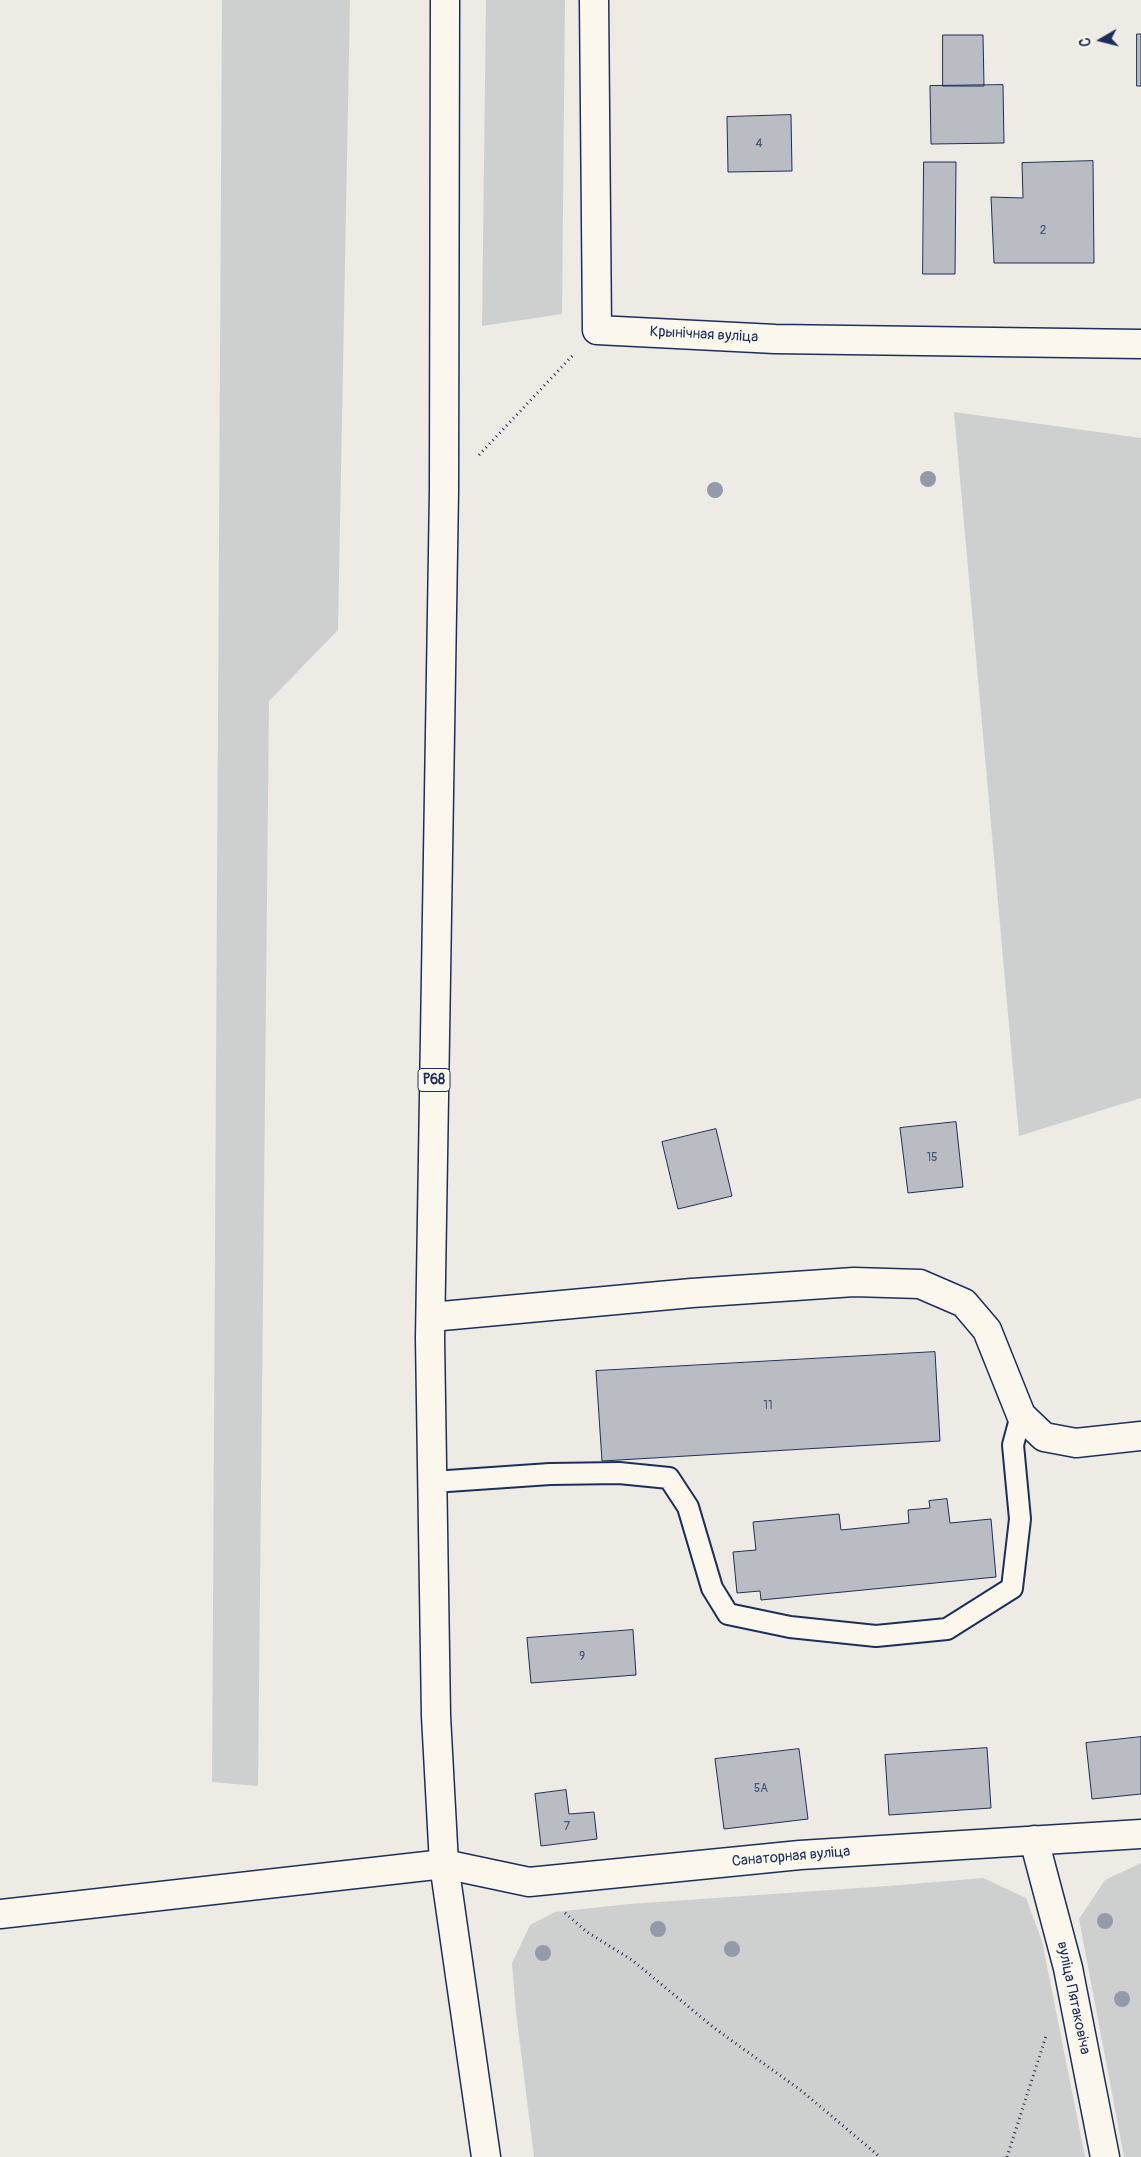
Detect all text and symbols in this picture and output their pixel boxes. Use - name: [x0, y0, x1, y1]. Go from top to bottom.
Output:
- north arrow: [1076, 15, 1126, 65]
- text: С: [1077, 37, 1095, 48]
- house number: 4: [756, 137, 762, 151]
- house number: 2: [1040, 224, 1046, 238]
- street label: Крынічная вуліца: [649, 323, 759, 347]
- road number: Р68: [418, 1068, 450, 1092]
- house number: 15: [926, 1151, 938, 1165]
- house number: 11: [763, 1399, 773, 1413]
- house number: 9: [579, 1650, 585, 1664]
- house number: 5А: [754, 1782, 768, 1796]
- house number: 7: [564, 1820, 570, 1834]
- street label: Санаторная вуліца: [731, 1843, 851, 1871]
- street label: вуліца Пятаковіча: [1052, 1940, 1094, 2056]

